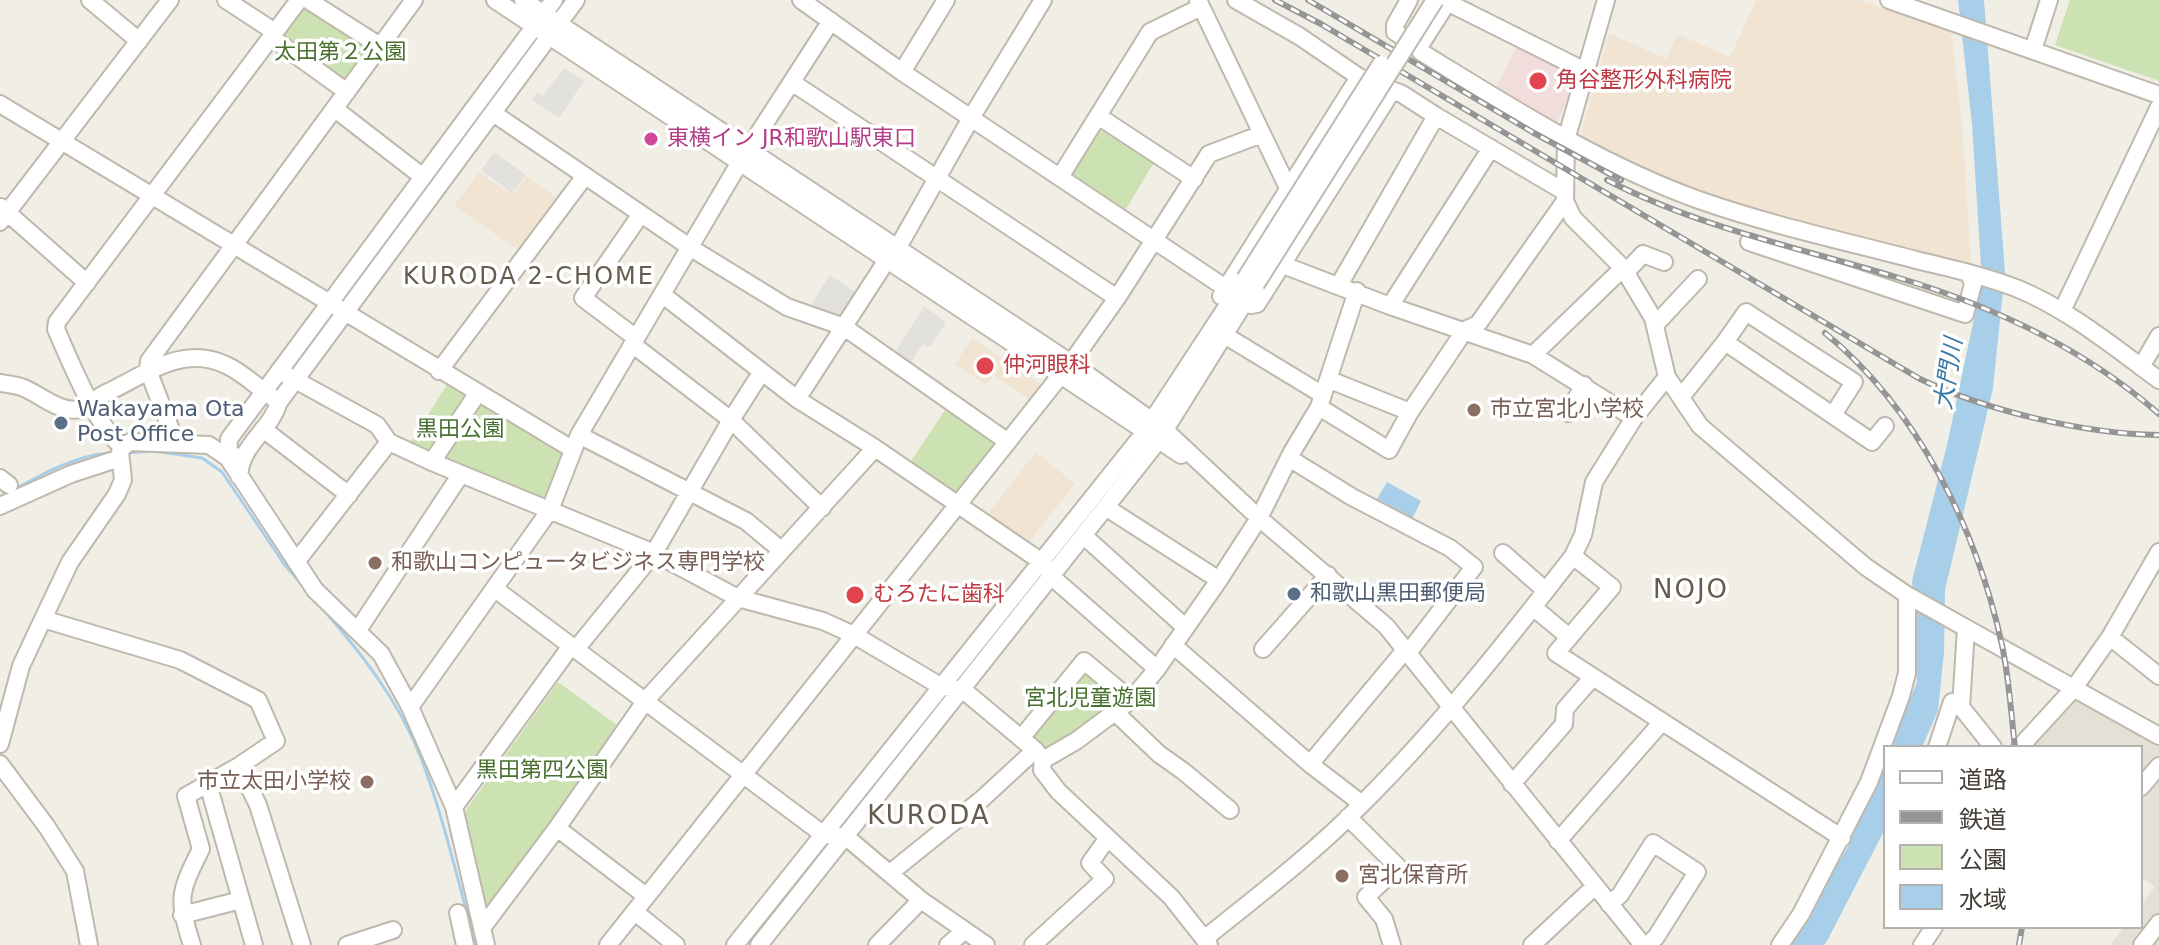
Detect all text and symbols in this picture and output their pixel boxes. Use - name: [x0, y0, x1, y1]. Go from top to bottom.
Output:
- park label: 太田第２公園: [274, 40, 406, 66]
- place label: 角谷整形外科病院: [1556, 68, 1732, 94]
- marker: 角谷整形外科病院: [1527, 70, 1549, 92]
- place label: 東横イン JR和歌山駅東口: [667, 126, 916, 152]
- marker: 東横イン JR和歌山駅東口: [642, 130, 660, 148]
- district label: KURODA 2-CHOME: [403, 264, 655, 292]
- water label: 大門川: [1930, 336, 1970, 412]
- place label: 仲河眼科: [1003, 353, 1091, 379]
- marker: 仲河眼科: [974, 355, 996, 377]
- place label: Wakayama Ota Post Office: [77, 397, 244, 448]
- place label: 市立宮北小学校: [1490, 397, 1644, 423]
- marker: 市立宮北小学校: [1465, 401, 1483, 419]
- marker: Wakayama Ota Post Office: [52, 414, 70, 432]
- park label: 黒田公園: [416, 417, 504, 443]
- place label: 和歌山コンピュータビジネス専門学校: [391, 550, 765, 576]
- marker: 和歌山コンピュータビジネス専門学校: [366, 554, 384, 572]
- district label: NOJO: [1653, 575, 1729, 607]
- place label: 和歌山黒田郵便局: [1310, 581, 1486, 607]
- place label: むろたに歯科: [873, 582, 1005, 608]
- marker: むろたに歯科: [844, 584, 866, 606]
- marker: 和歌山黒田郵便局: [1285, 585, 1303, 603]
- park label: 宮北児童遊園: [1024, 686, 1156, 712]
- legend: [1883, 745, 2143, 929]
- park label: 黒田第四公園: [476, 758, 608, 784]
- text: 道路: [1959, 766, 2007, 794]
- place label: 市立太田小学校: [197, 769, 351, 795]
- marker: 市立太田小学校: [358, 773, 376, 791]
- district label: KURODA: [867, 801, 991, 833]
- text: 鉄道: [1959, 806, 2007, 834]
- text: 公園: [1959, 846, 2007, 874]
- place label: 宮北保育所: [1358, 863, 1468, 889]
- marker: 宮北保育所: [1333, 867, 1351, 885]
- text: 水域: [1959, 886, 2007, 914]

